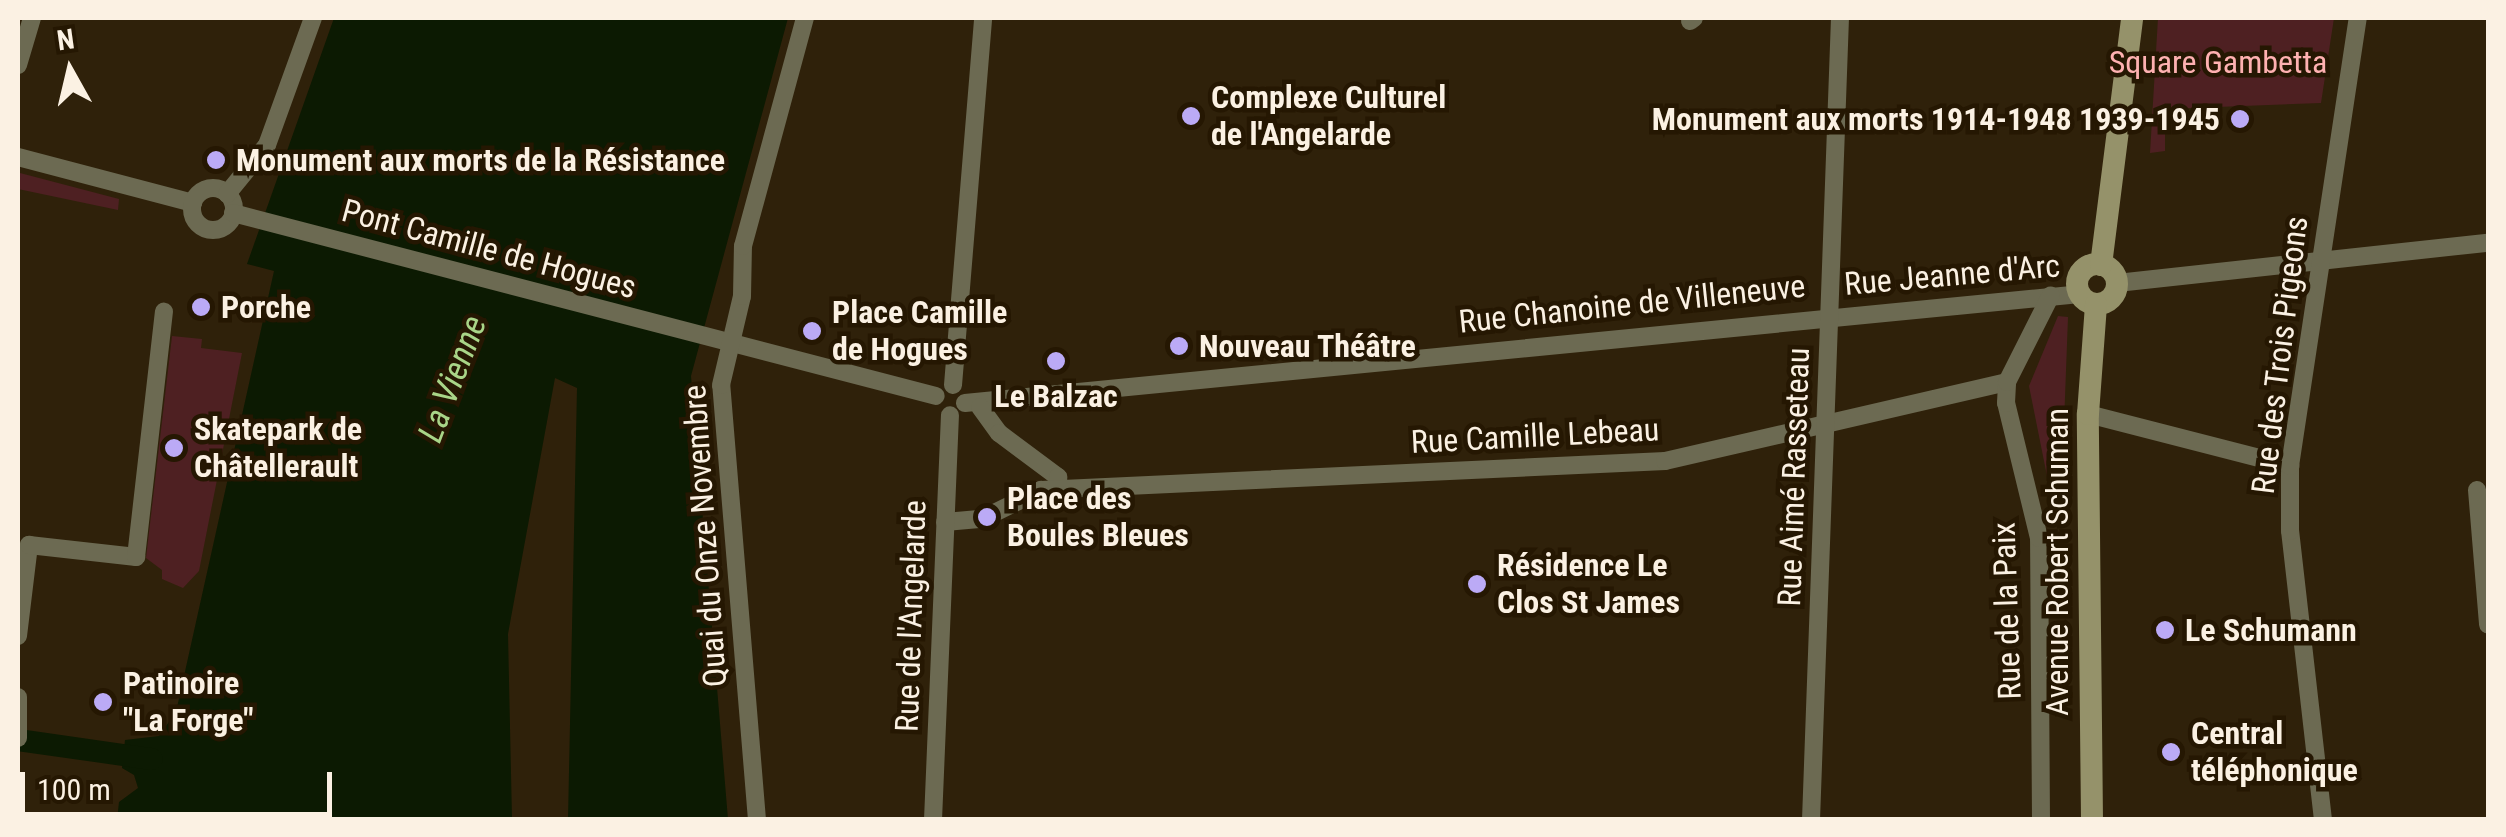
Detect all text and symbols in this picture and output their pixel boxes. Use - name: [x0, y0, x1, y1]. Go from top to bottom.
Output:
- north arrow: [20, 20, 120, 120]
- text: N: [55, 22, 77, 57]
- park label: Square Gambetta: [2109, 43, 2327, 81]
- place label: Complexe Culturel de l'Angelarde: [1211, 79, 1446, 154]
- place label: Monument aux morts 1914-1948 1939-1945: [1652, 100, 2220, 138]
- marker: Complexe Culturel de l'Angelarde: [1180, 105, 1202, 127]
- marker: Monument aux morts 1914-1948 1939-1945: [2229, 108, 2251, 130]
- place label: Monument aux morts de la Résistance: [236, 141, 725, 179]
- marker: Monument aux morts de la Résistance: [205, 149, 227, 171]
- street label: Pont Camille de Hogues: [338, 191, 640, 307]
- street label: Rue des Trois Pigeons: [2244, 214, 2316, 496]
- street label: Rue Jeanne d'Arc: [1843, 246, 2061, 304]
- street label: Rue Chanoine de Villeneuve: [1457, 267, 1807, 341]
- place label: Porche: [221, 288, 311, 326]
- place label: Place Camille de Hogues: [832, 294, 1007, 369]
- marker: Porche: [190, 296, 212, 318]
- water label: La Vienne: [410, 310, 496, 448]
- marker: Place Camille de Hogues: [801, 320, 823, 342]
- place label: Nouveau Théâtre: [1199, 327, 1417, 365]
- marker: Nouveau Théâtre: [1168, 335, 1190, 357]
- street label: Rue Aimé Rasseteau: [1770, 347, 1818, 607]
- marker: Le Balzac: [1045, 350, 1067, 372]
- place label: Le Balzac: [994, 377, 1118, 415]
- street label: Quai du Onze Novembre: [675, 384, 735, 688]
- street label: Avenue Robert Schuman: [2038, 408, 2076, 716]
- street label: Rue Camille Lebeau: [1410, 410, 1660, 462]
- place label: Skatepark de Châtellerault: [194, 411, 362, 486]
- marker: Skatepark de Châtellerault: [163, 437, 185, 459]
- place label: Place des Boules Bleues: [1007, 480, 1189, 555]
- street label: Rue de l'Angelarde: [888, 499, 934, 733]
- marker: Place des Boules Bleues: [976, 506, 998, 528]
- street label: Rue de la Paix: [1985, 522, 2029, 700]
- place label: Résidence Le Clos St James: [1497, 547, 1680, 622]
- marker: Résidence Le Clos St James: [1466, 573, 1488, 595]
- place label: Le Schumann: [2185, 611, 2357, 649]
- marker: Le Schumann: [2154, 619, 2176, 641]
- place label: Patinoire "La Forge": [123, 665, 254, 740]
- marker: Patinoire "La Forge": [92, 691, 114, 713]
- place label: Central téléphonique: [2191, 715, 2358, 790]
- marker: Central téléphonique: [2160, 741, 2182, 763]
- scale bar: [25, 752, 338, 814]
- text: 100 m: [37, 772, 111, 807]

